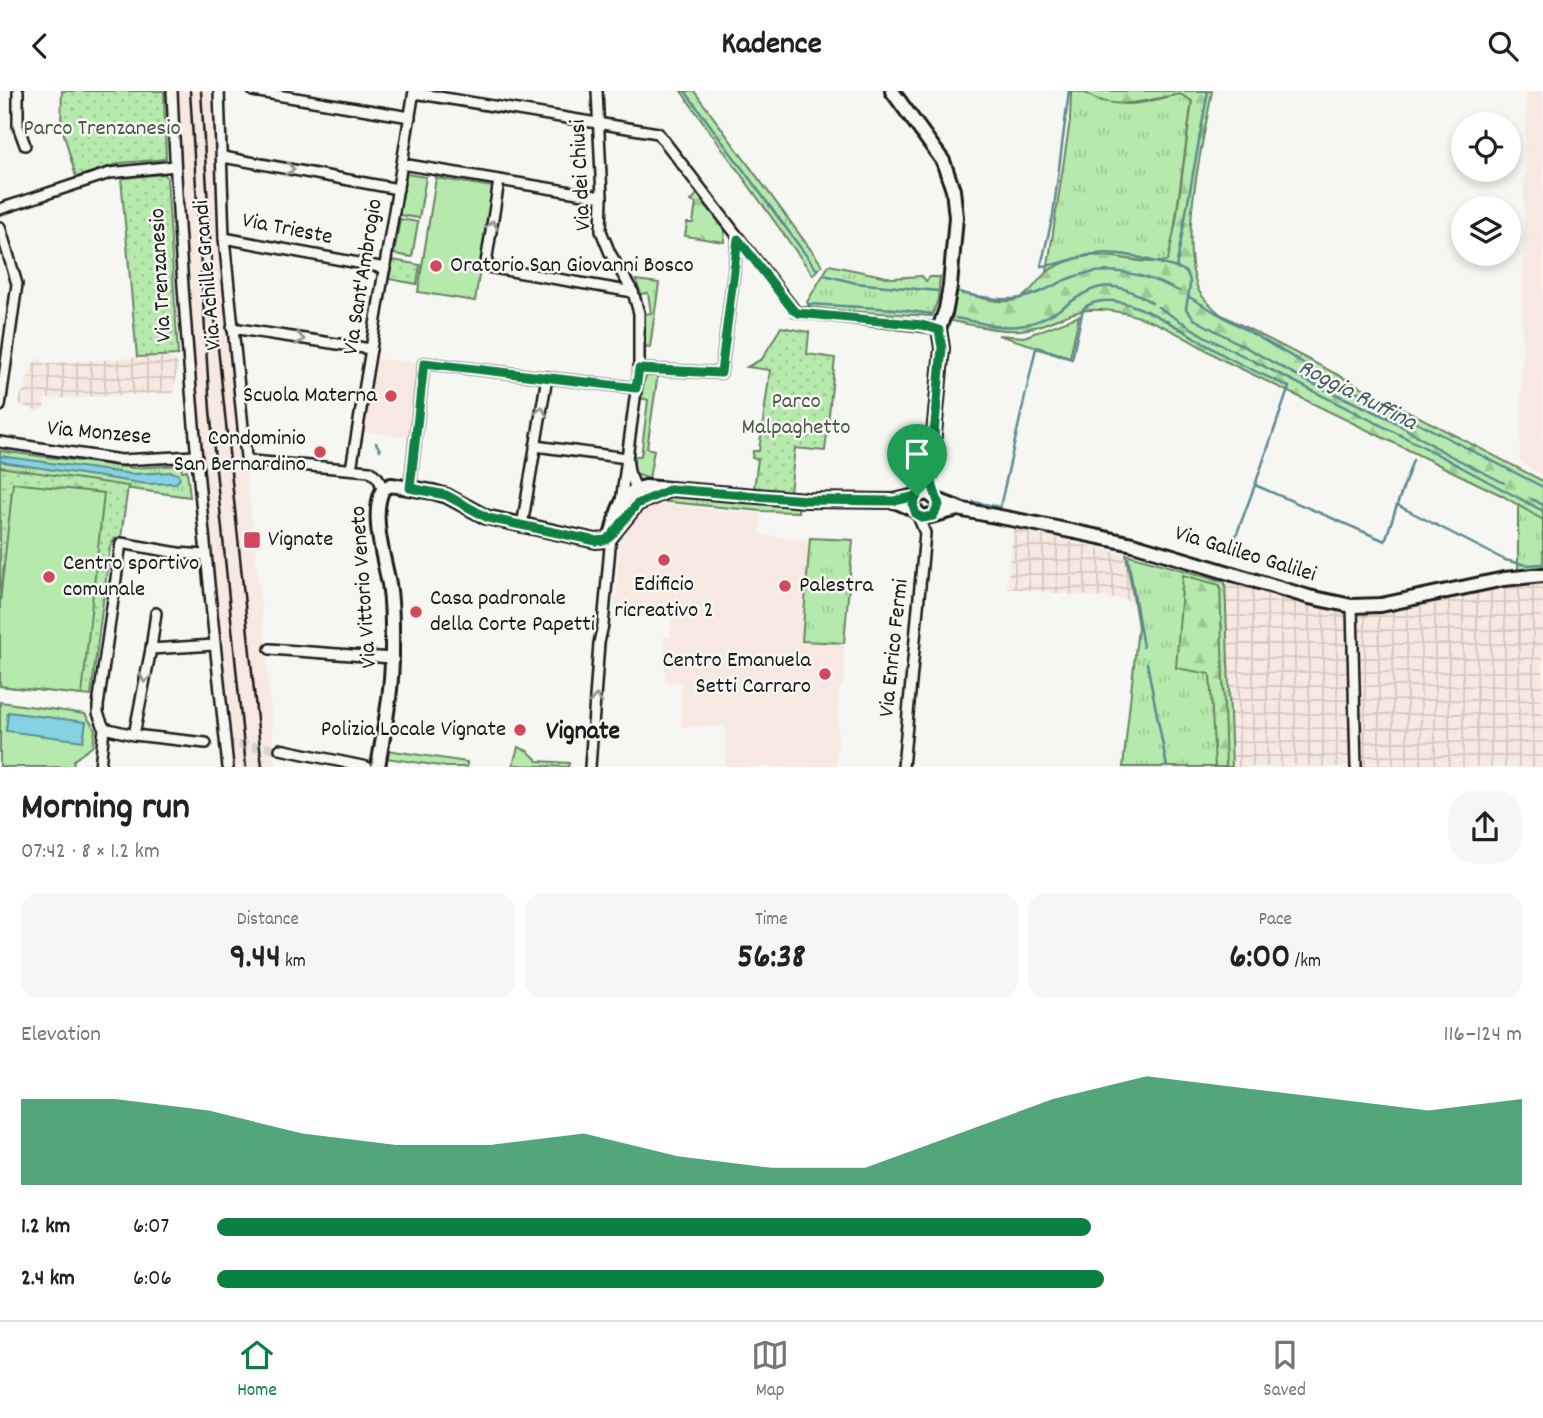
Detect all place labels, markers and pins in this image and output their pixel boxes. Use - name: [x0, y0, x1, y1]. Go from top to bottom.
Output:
- place label: Oratorio San Giovanni Bosco: [450, 250, 694, 283]
- marker: Oratorio San Giovanni Bosco: [428, 258, 444, 274]
- place label: Scuola Materna: [243, 380, 378, 413]
- marker: Scuola Materna: [383, 388, 399, 404]
- place label: Condominio San Bernardino: [174, 423, 306, 482]
- pin: [887, 424, 947, 496]
- marker: Condominio San Bernardino: [312, 444, 328, 460]
- place label: Vignate: [268, 524, 333, 557]
- marker: Vignate: [242, 530, 262, 550]
- place label: Centro sportivo comunale: [63, 548, 199, 607]
- marker: Edificio ricreativo 2: [656, 552, 672, 568]
- marker: Centro sportivo comunale: [41, 569, 57, 585]
- place label: Edificio ricreativo 2: [614, 569, 714, 628]
- place label: Palestra: [799, 570, 875, 603]
- marker: Palestra: [777, 578, 793, 594]
- place label: Casa padronale della Corte Papetti: [430, 583, 595, 642]
- marker: Casa padronale della Corte Papetti: [408, 604, 424, 620]
- place label: Centro Emanuela Setti Carraro: [662, 645, 812, 704]
- marker: Centro Emanuela Setti Carraro: [817, 666, 833, 682]
- place label: Polizia Locale Vignate: [321, 714, 506, 747]
- marker: Polizia Locale Vignate: [512, 722, 528, 738]

